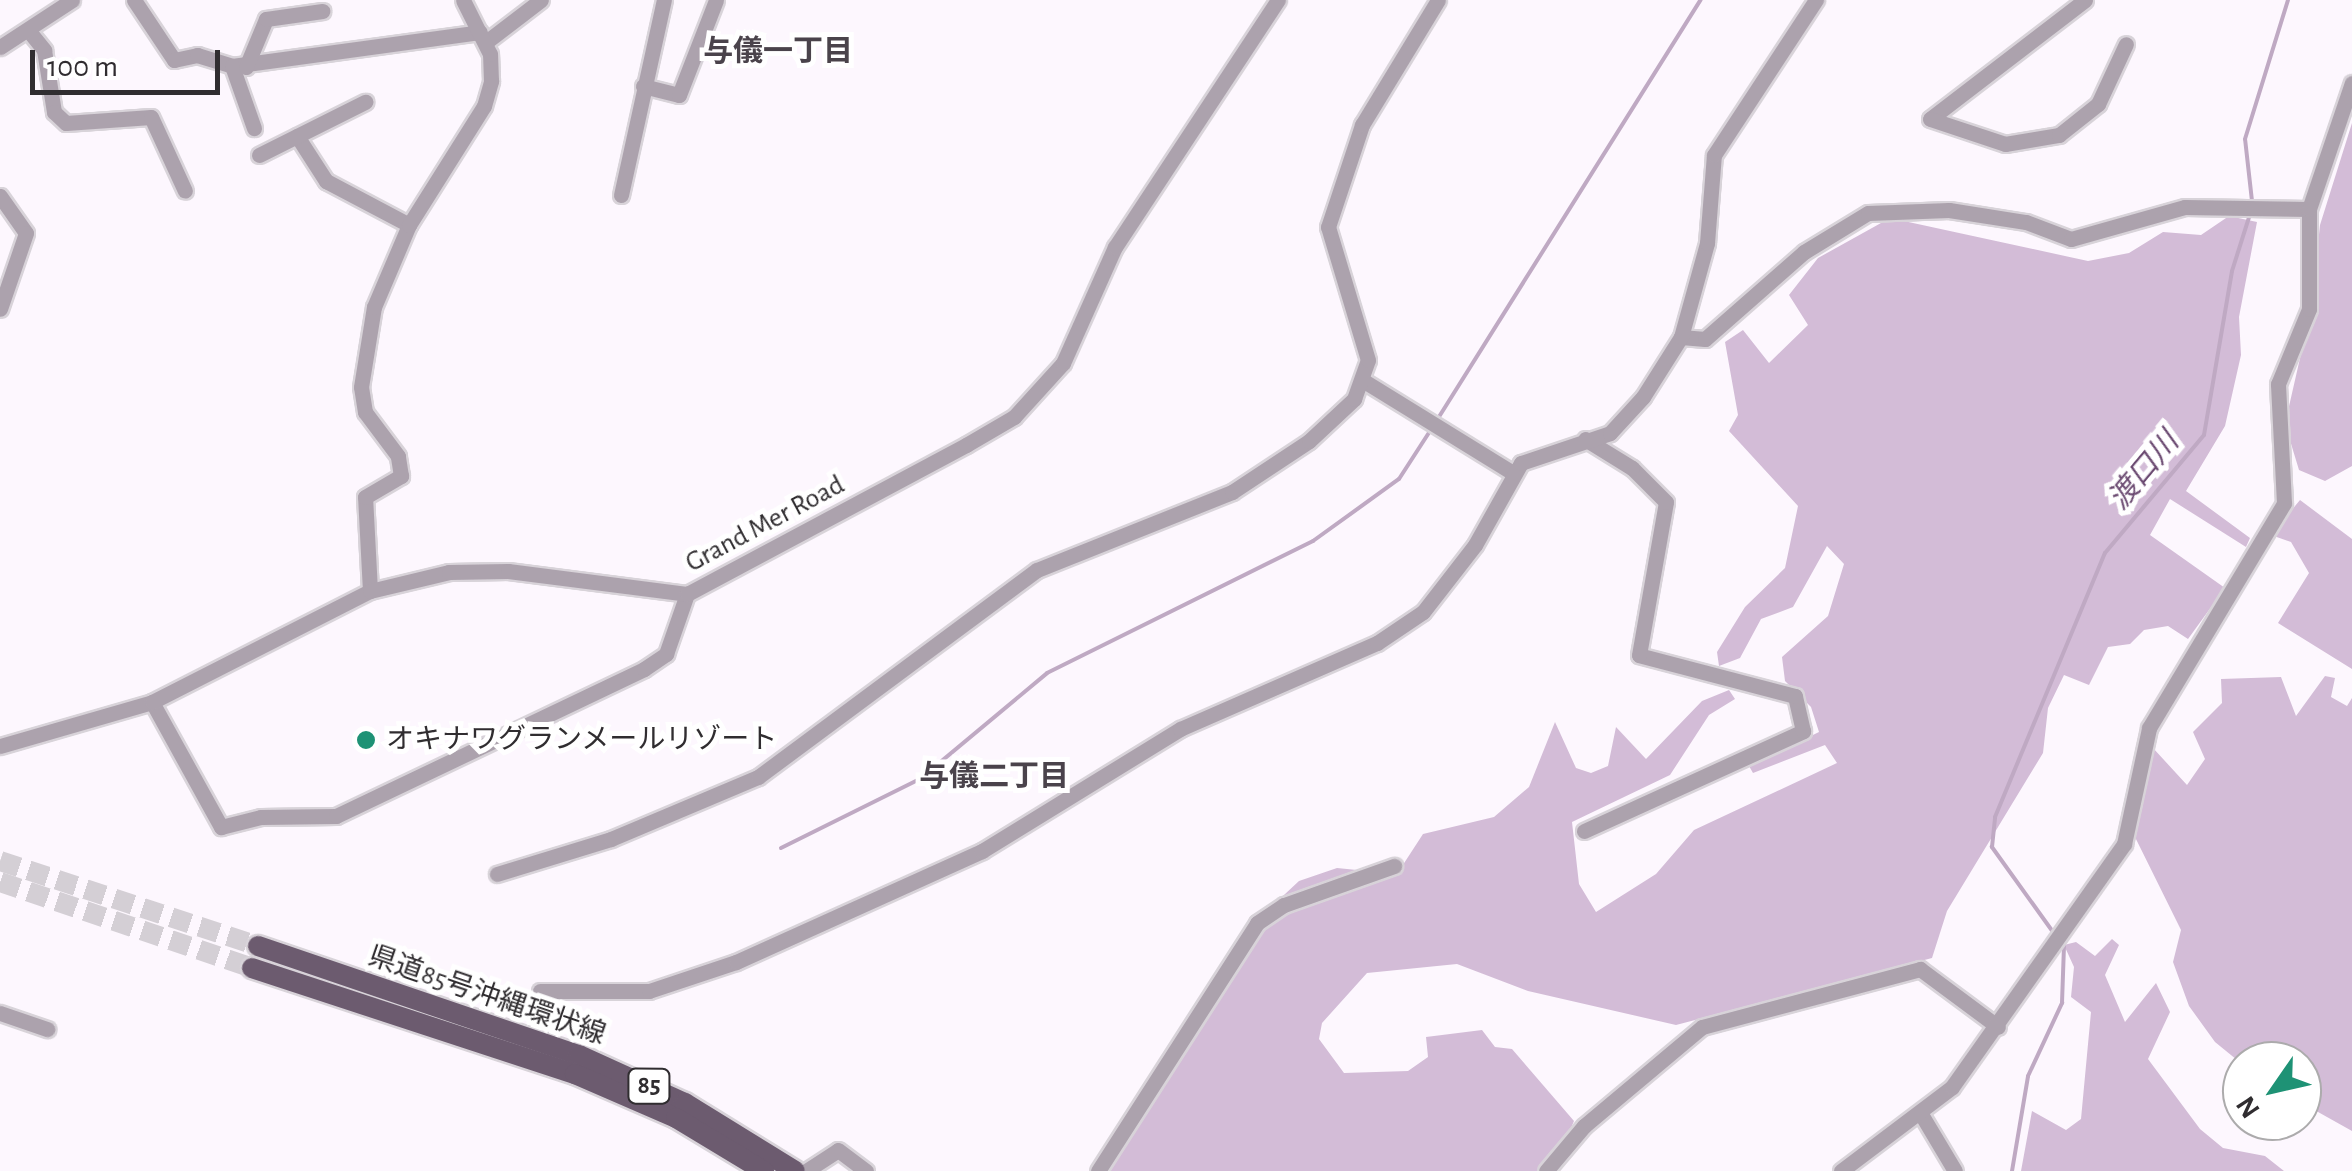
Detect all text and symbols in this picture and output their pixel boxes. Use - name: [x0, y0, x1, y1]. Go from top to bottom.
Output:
- scale bar: [35, 30, 225, 92]
- district label: 与儀一丁目: [703, 34, 853, 70]
- text: 100 m: [47, 52, 118, 82]
- water label: 渡口川: [2101, 425, 2187, 517]
- street label: Grand Mer Road: [680, 468, 850, 580]
- place label: オキナワグランメールリゾート: [386, 723, 778, 757]
- marker: オキナワグランメールリゾート: [355, 729, 377, 751]
- district label: 与儀二丁目: [919, 759, 1069, 795]
- street label: 県道85号沖縄環状線: [364, 940, 610, 1052]
- north arrow: [2222, 1041, 2322, 1141]
- road number: 85: [626, 1066, 672, 1106]
- text: N: [2232, 1091, 2266, 1123]

